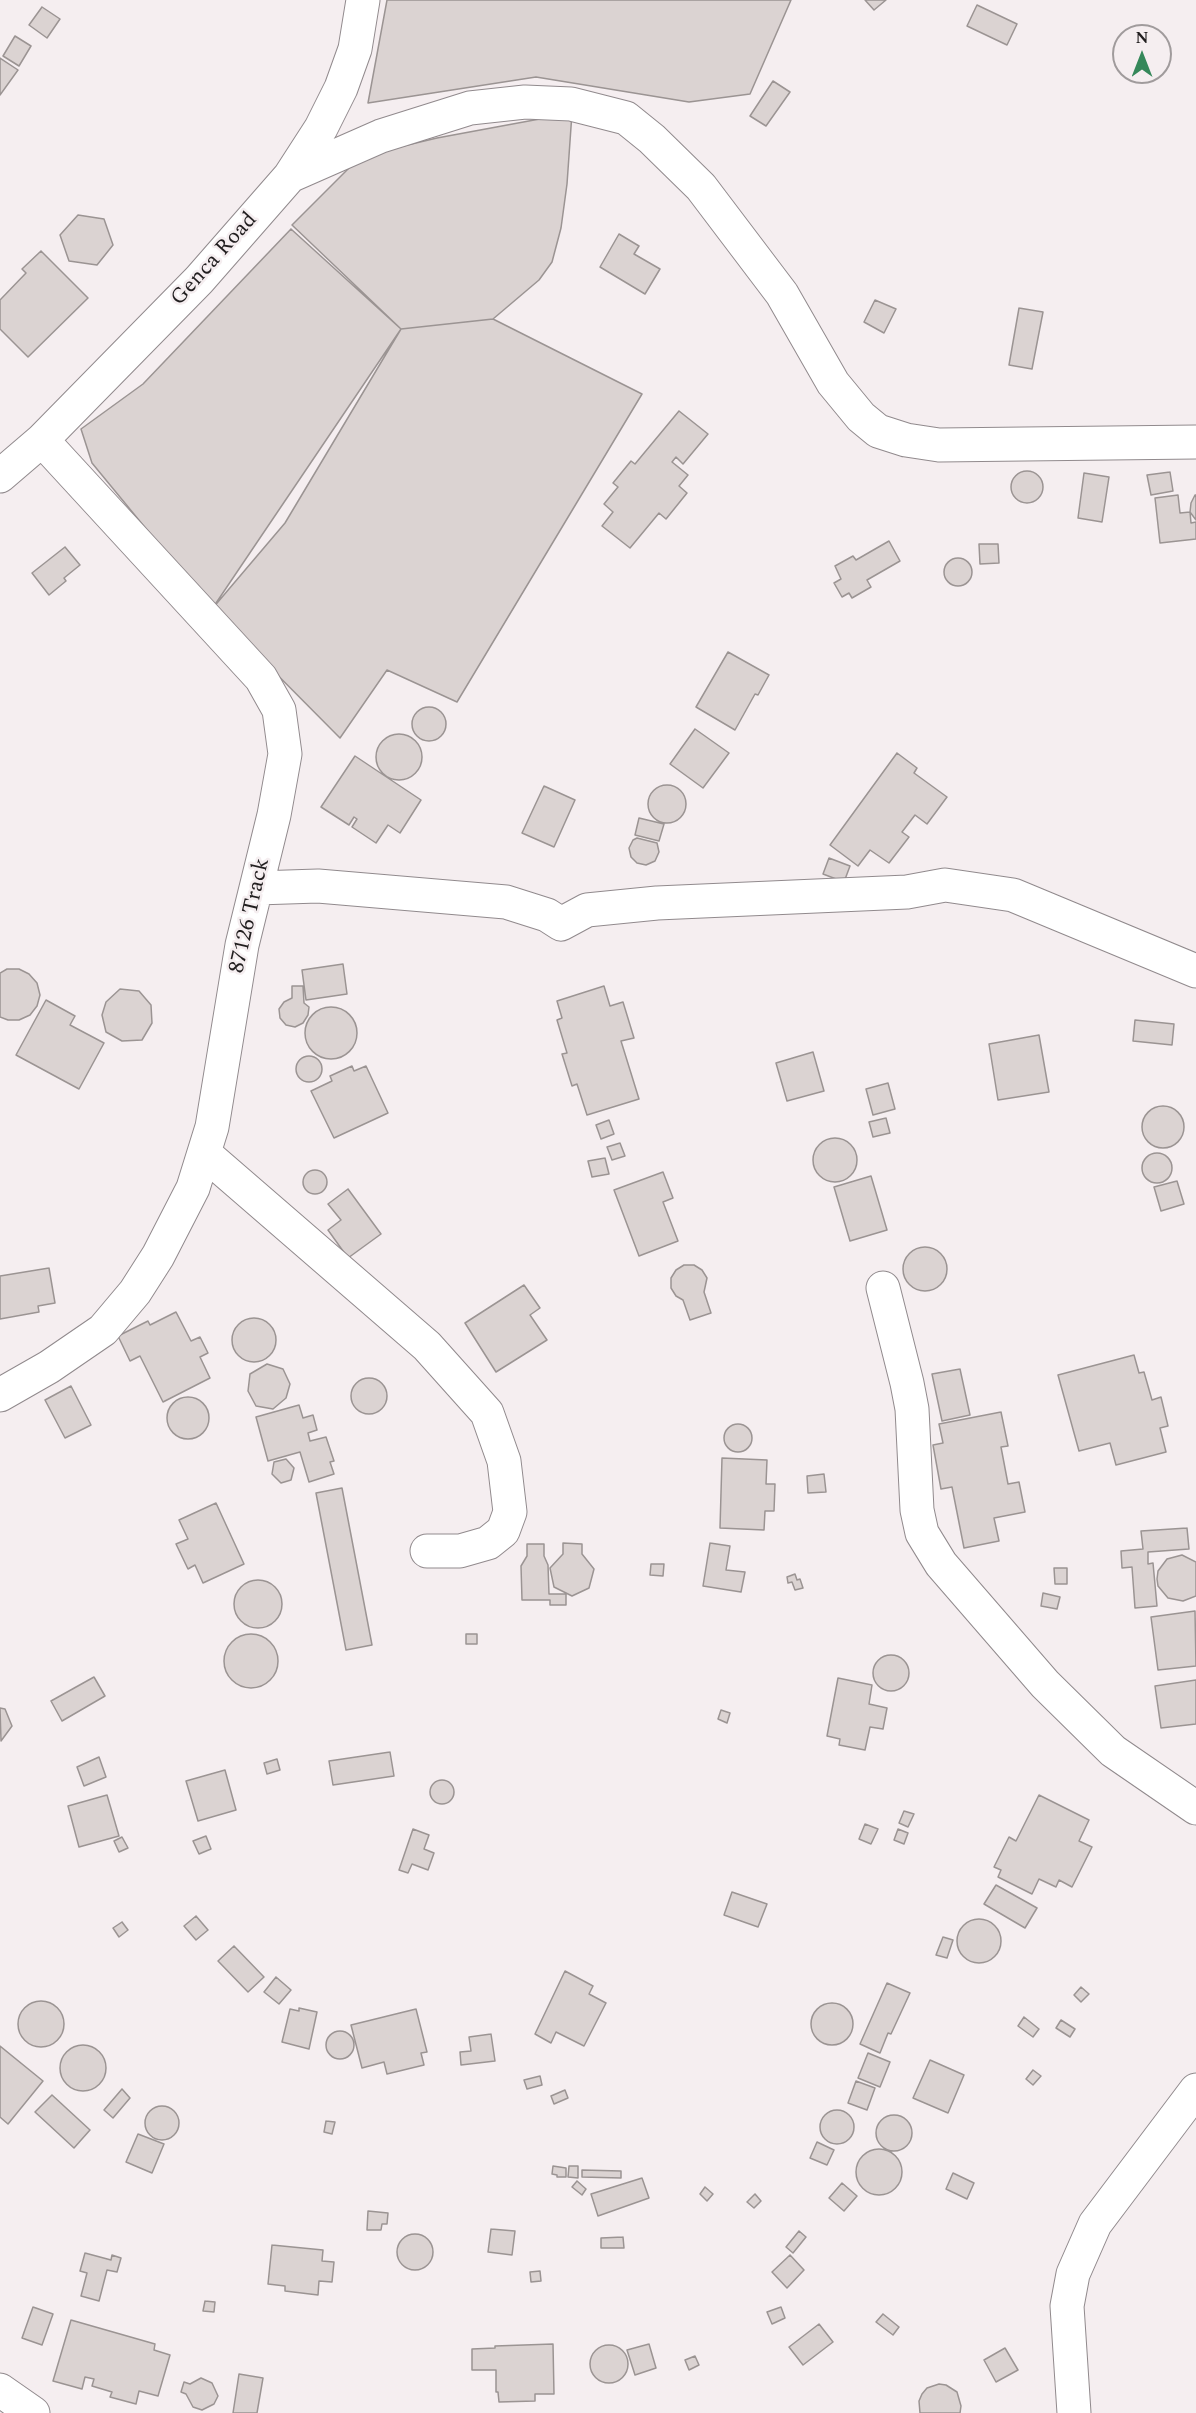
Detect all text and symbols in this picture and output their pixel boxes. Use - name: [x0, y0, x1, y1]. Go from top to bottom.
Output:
- north arrow: [1112, 24, 1172, 84]
- text: N: [1135, 26, 1149, 50]
- street label: Genca Road: [166, 208, 264, 312]
- street label: 87126 Track: [225, 856, 277, 976]

